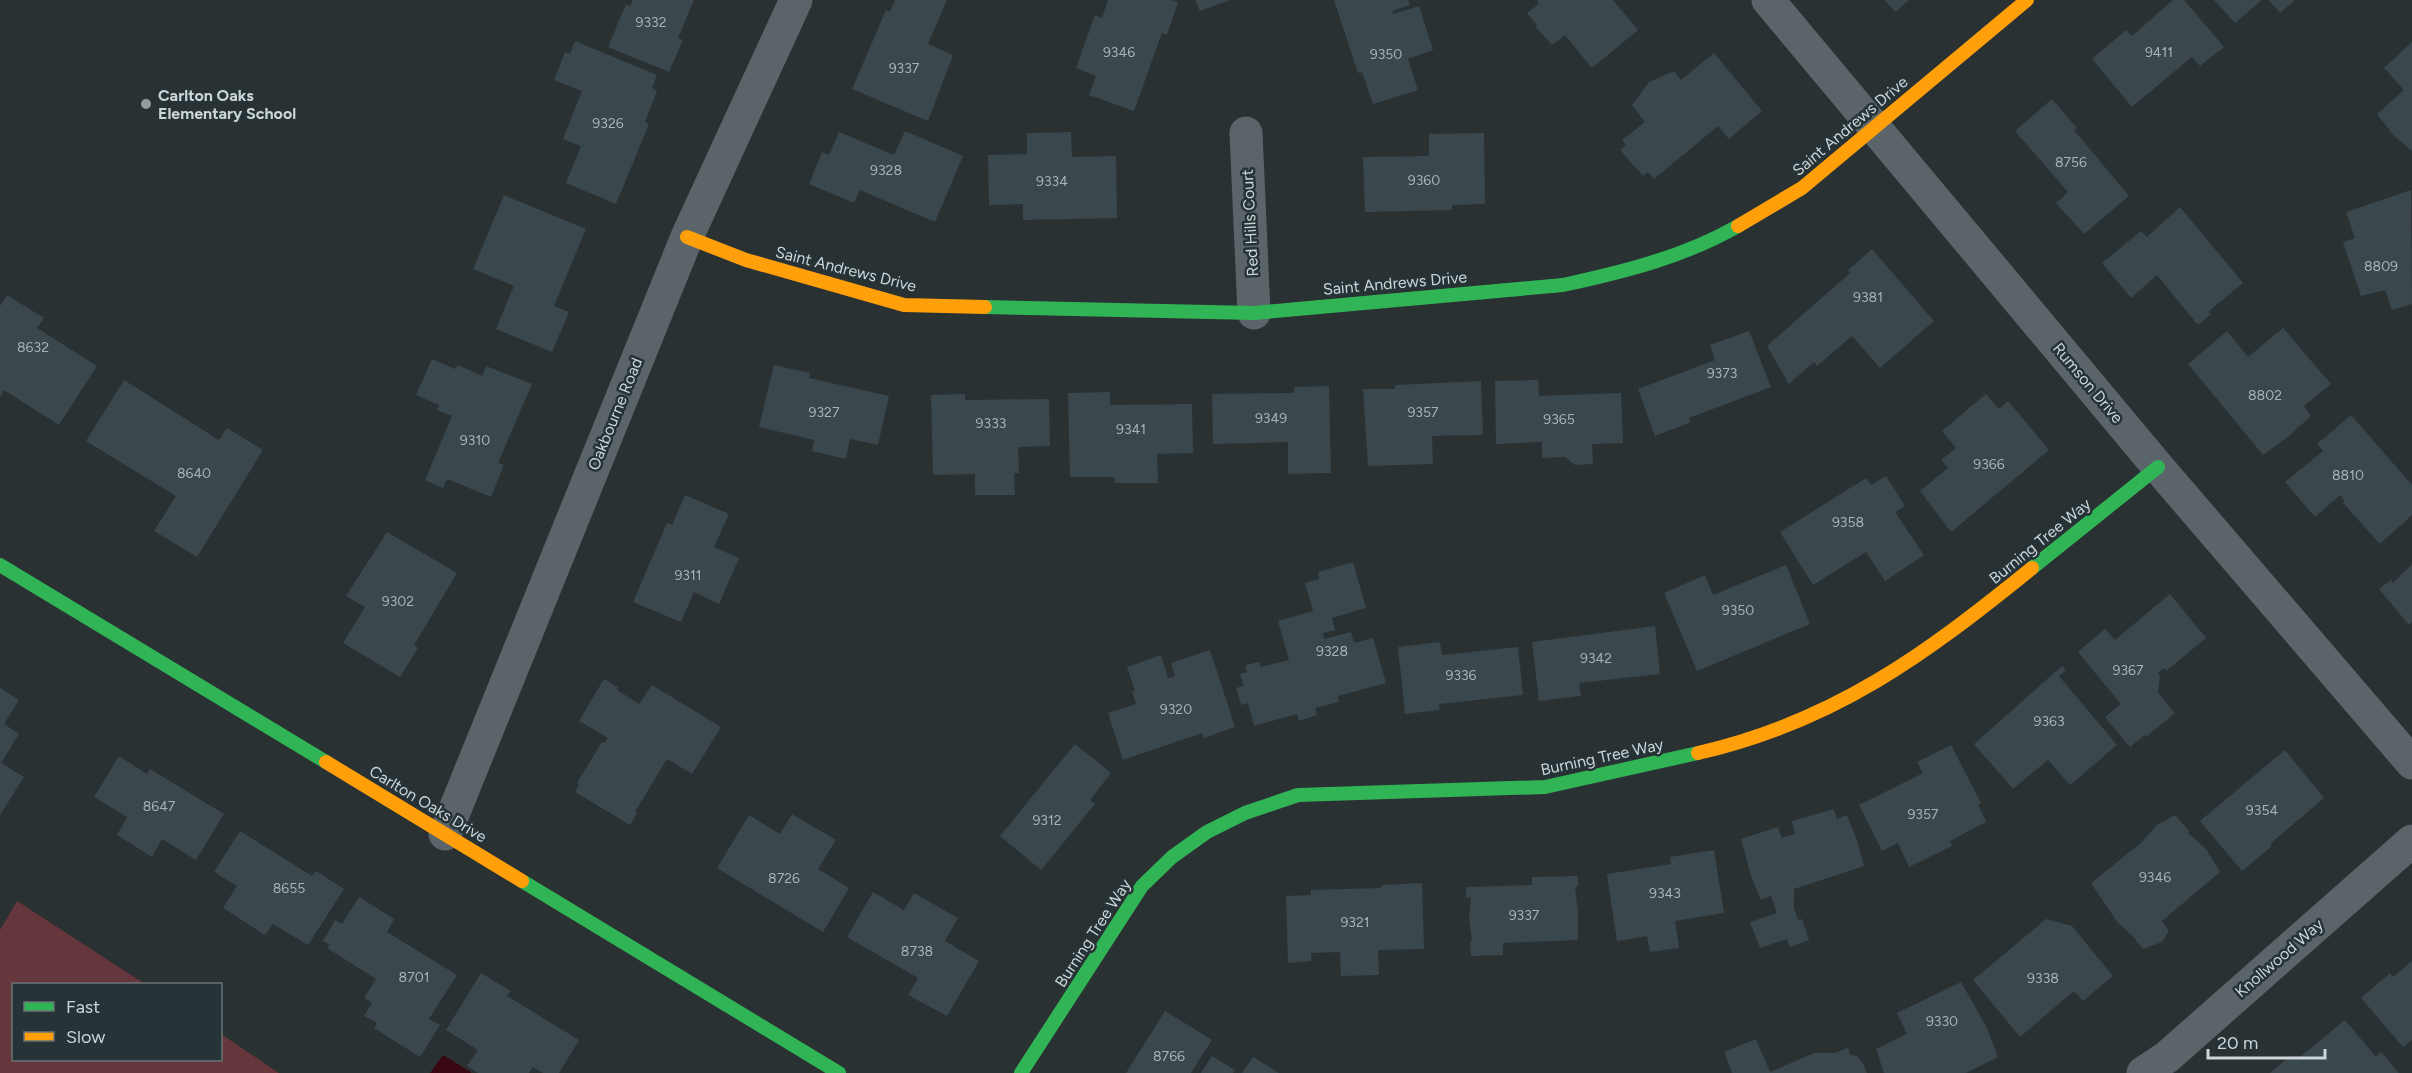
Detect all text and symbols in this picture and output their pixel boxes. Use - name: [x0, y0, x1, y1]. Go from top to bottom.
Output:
- house number: 9332: [636, 14, 666, 31]
- house number: 9346: [1103, 44, 1135, 61]
- house number: 9411: [2145, 44, 2173, 61]
- house number: 9350: [1370, 46, 1402, 63]
- house number: 9337: [889, 60, 920, 77]
- street label: Saint Andrews Drive: [1788, 72, 1912, 180]
- place label: Carlton Oaks Elementary School: [158, 86, 296, 123]
- marker: Carlton Oaks Elementary School: [139, 97, 153, 111]
- house number: 9326: [592, 115, 624, 132]
- house number: 8756: [2055, 154, 2087, 171]
- house number: 9328: [870, 162, 902, 179]
- street label: Red Hills Court: [1238, 169, 1262, 277]
- house number: 9360: [1408, 172, 1440, 189]
- house number: 9334: [1036, 173, 1068, 190]
- street label: Saint Andrews Drive: [774, 242, 919, 296]
- house number: 8809: [2364, 258, 2398, 275]
- street label: Saint Andrews Drive: [1322, 267, 1468, 299]
- house number: 9381: [1853, 289, 1883, 306]
- house number: 8632: [17, 339, 49, 356]
- street label: Rumson Drive: [2049, 339, 2127, 427]
- street label: Oakbourne Road: [584, 355, 646, 473]
- house number: 9373: [1707, 365, 1737, 382]
- house number: 8802: [2248, 387, 2282, 404]
- house number: 9327: [809, 404, 840, 421]
- house number: 9357: [1407, 404, 1439, 421]
- house number: 9349: [1255, 410, 1287, 427]
- house number: 9365: [1543, 411, 1575, 428]
- house number: 9333: [976, 415, 1006, 432]
- house number: 9341: [1116, 421, 1146, 438]
- house number: 9310: [460, 432, 490, 449]
- house number: 9366: [1973, 456, 2005, 473]
- house number: 8640: [177, 465, 211, 482]
- house number: 8810: [2332, 467, 2364, 484]
- street label: Burning Tree Way: [1985, 494, 2095, 588]
- house number: 9358: [1832, 514, 1864, 531]
- house number: 9311: [674, 567, 702, 584]
- house number: 9302: [382, 593, 414, 610]
- house number: 9350: [1722, 602, 1754, 619]
- house number: 9328: [1316, 643, 1348, 660]
- house number: 9342: [1580, 650, 1612, 667]
- house number: 9367: [2113, 662, 2144, 679]
- house number: 9336: [1445, 667, 1477, 684]
- house number: 9320: [1160, 701, 1192, 718]
- house number: 9363: [2033, 713, 2065, 730]
- street label: Burning Tree Way: [1539, 735, 1666, 779]
- street label: Carlton Oaks Drive: [366, 761, 490, 847]
- house number: 8647: [143, 798, 176, 815]
- house number: 9354: [2246, 802, 2278, 819]
- house number: 9357: [1907, 806, 1939, 823]
- house number: 9312: [1032, 812, 1062, 829]
- house number: 9346: [2139, 869, 2171, 886]
- house number: 8726: [768, 870, 800, 887]
- street label: Burning Tree Way: [1051, 875, 1135, 991]
- house number: 8655: [273, 880, 305, 897]
- house number: 9343: [1649, 885, 1681, 902]
- house number: 9337: [1509, 907, 1540, 924]
- house number: 9321: [1340, 914, 1370, 931]
- street label: Knollwood Way: [2231, 914, 2327, 1001]
- house number: 8738: [901, 943, 933, 960]
- house number: 8701: [399, 969, 429, 986]
- house number: 9338: [2027, 970, 2059, 987]
- legend: [12, 983, 222, 1061]
- text: Fast: [66, 996, 100, 1018]
- house number: 9330: [1926, 1013, 1958, 1030]
- scale bar: [2208, 1022, 2325, 1060]
- text: Slow: [66, 1026, 105, 1048]
- text: 20 m: [2217, 1032, 2258, 1054]
- house number: 8766: [1153, 1048, 1185, 1065]

